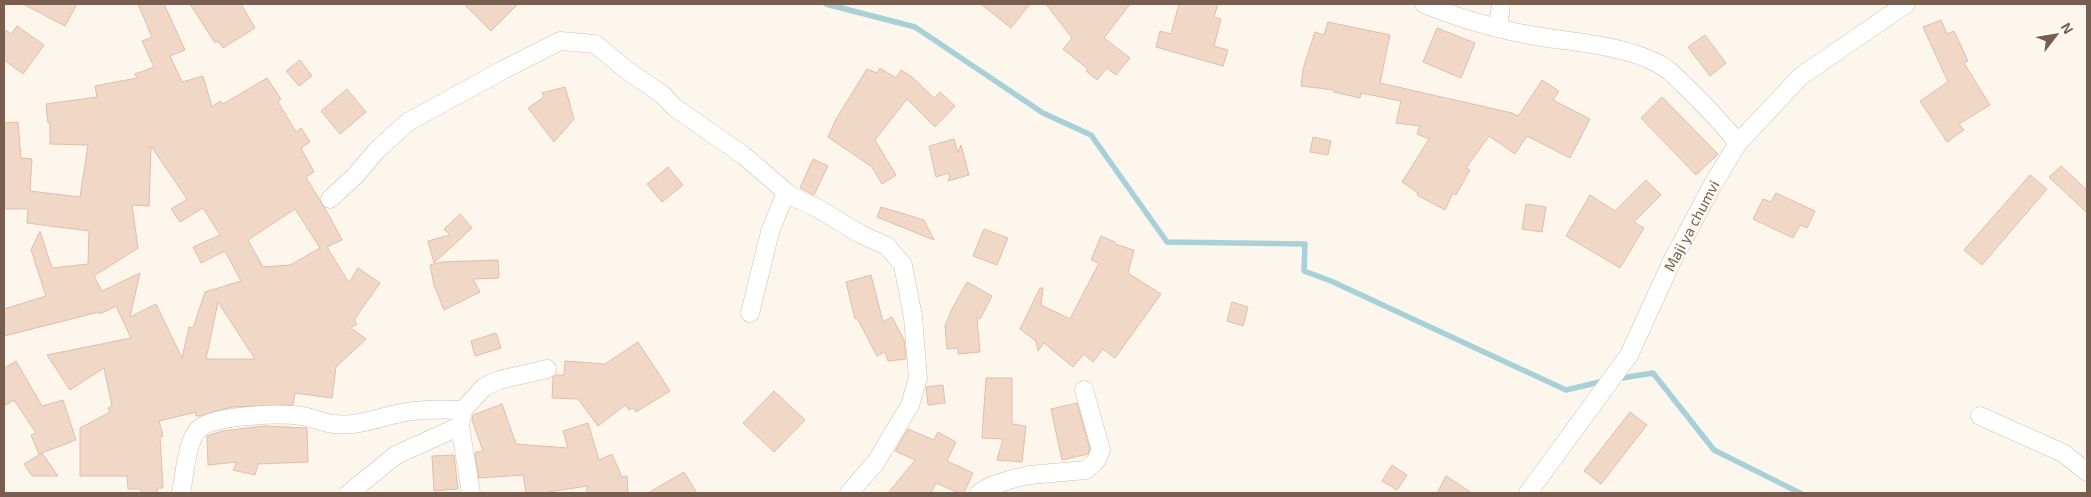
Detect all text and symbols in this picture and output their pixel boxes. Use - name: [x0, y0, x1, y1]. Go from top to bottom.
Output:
- north arrow: [2031, 10, 2081, 60]
- text: N: [2058, 19, 2077, 37]
- street label: Maji ya chumvi: [1660, 177, 1724, 275]

